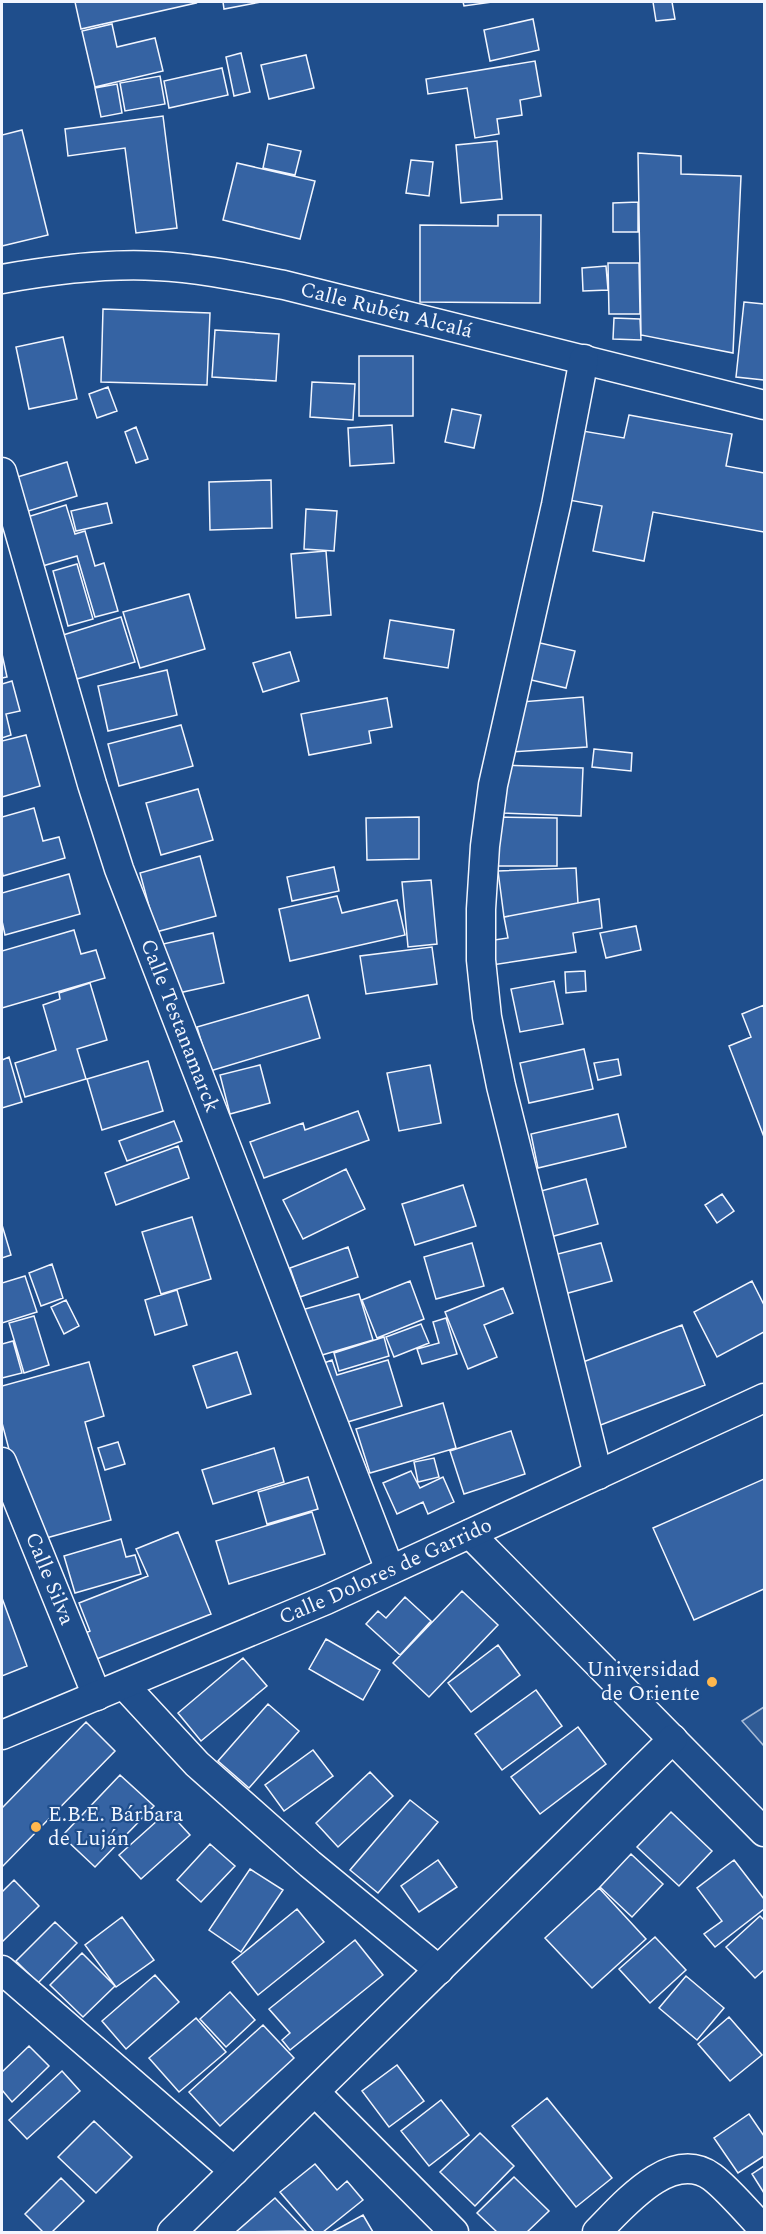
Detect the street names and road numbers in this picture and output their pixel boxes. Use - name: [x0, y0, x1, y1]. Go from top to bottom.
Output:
- street label: Calle Rubén Alcalá: [297, 274, 477, 348]
- street label: Calle Testanamarck: [132, 934, 228, 1118]
- street label: Calle Dolores de Garrido: [274, 1509, 498, 1634]
- street label: Calle Silva: [16, 1528, 83, 1631]

